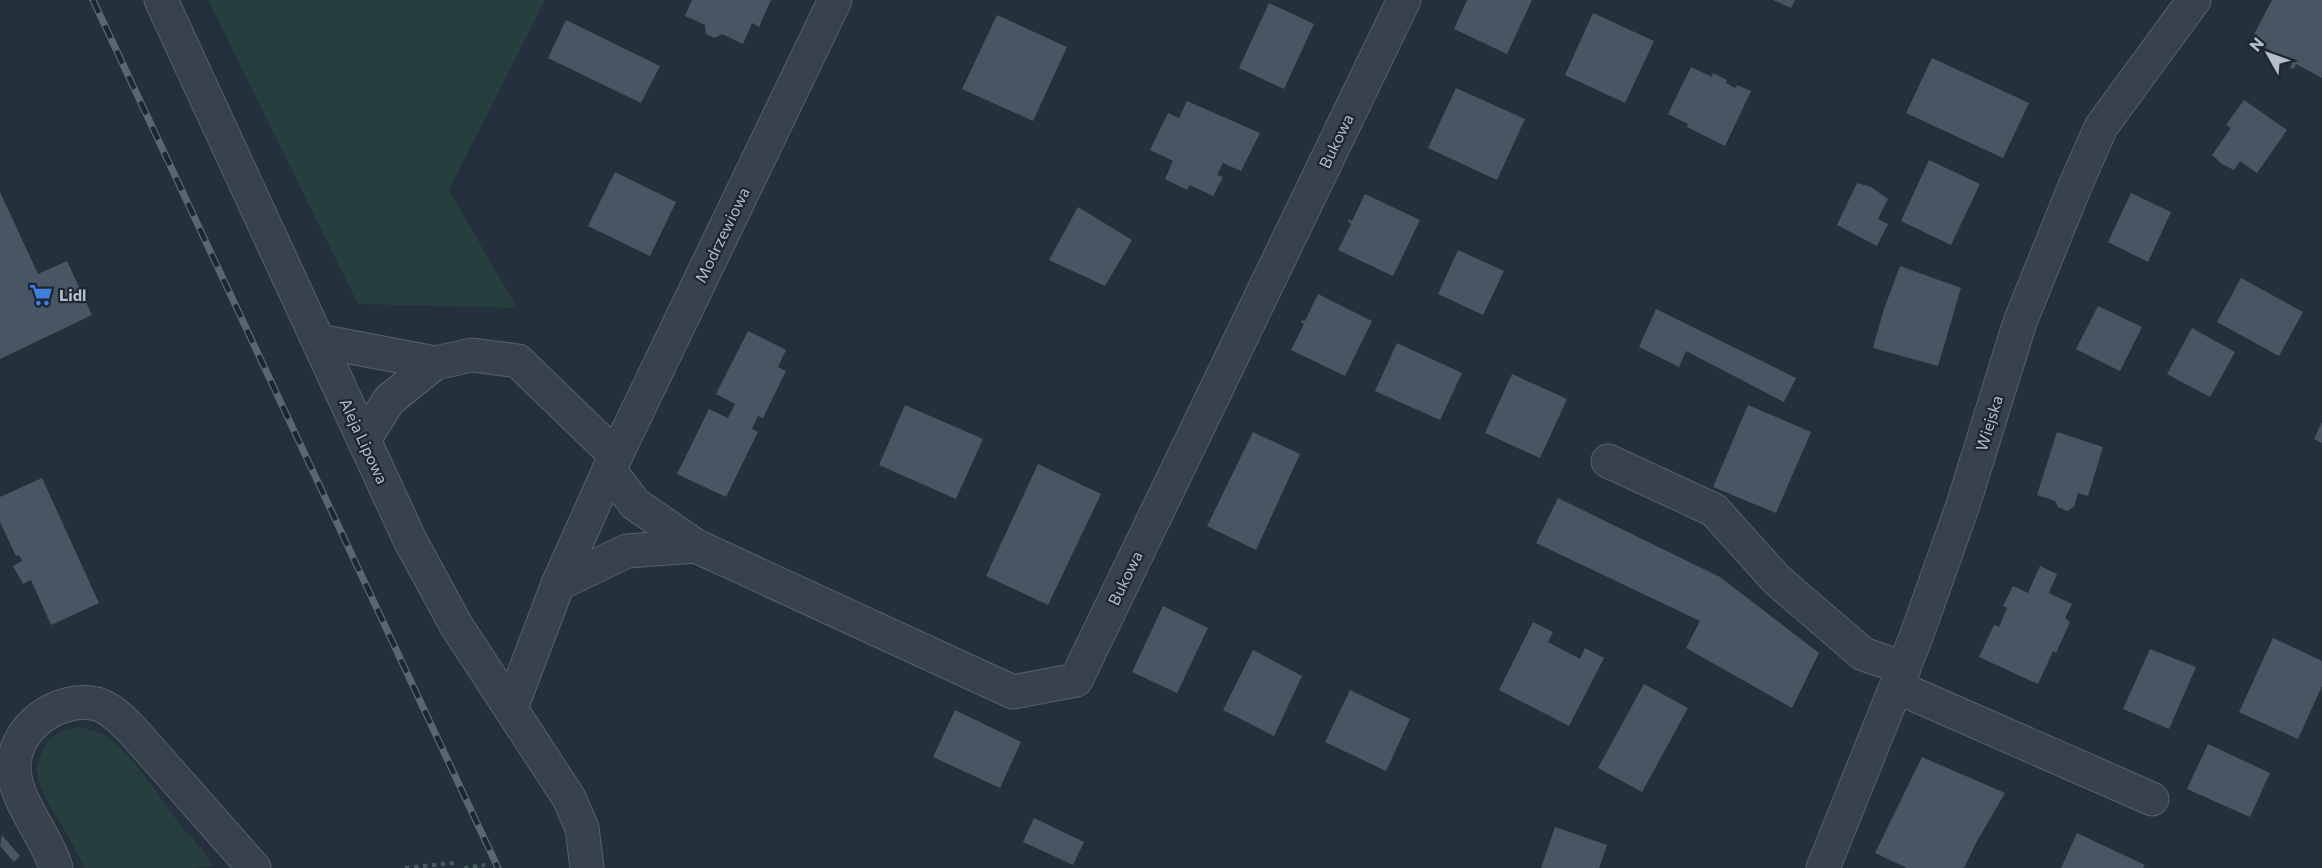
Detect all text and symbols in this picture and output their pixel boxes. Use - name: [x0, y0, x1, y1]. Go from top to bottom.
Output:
- north arrow: [2238, 24, 2298, 84]
- text: N: [2245, 33, 2267, 55]
- street label: Bukowa: [1314, 111, 1357, 171]
- street label: Modrzewiowa: [690, 184, 753, 286]
- supermarket icon: Lidl: [28, 282, 54, 308]
- place label: Lidl: [59, 285, 86, 304]
- street label: Wiejska: [1971, 393, 2006, 453]
- street label: Aleja Lipowa: [336, 395, 393, 487]
- street label: Bukowa: [1103, 548, 1146, 608]

